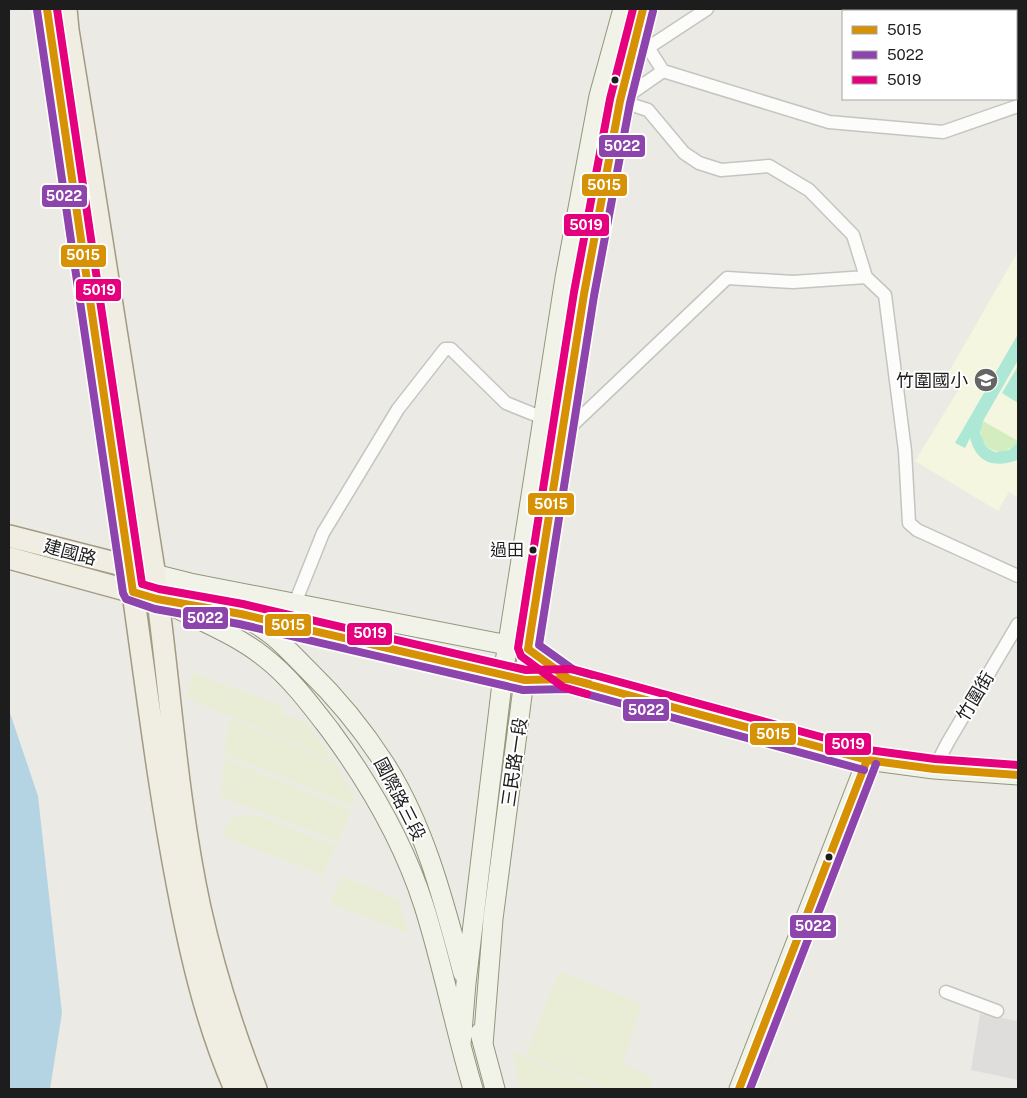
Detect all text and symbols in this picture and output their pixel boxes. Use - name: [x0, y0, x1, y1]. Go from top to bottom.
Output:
- legend: [842, 10, 1017, 100]
- text: 5015: [887, 21, 922, 38]
- text: 5022: [887, 46, 924, 63]
- text: 5019: [887, 71, 921, 88]
- unlabelled marker: [610, 75, 620, 85]
- line badge: 5022: [598, 134, 646, 158]
- text: 5022: [604, 138, 640, 154]
- line badge: 5015: [581, 173, 628, 197]
- text: 5015: [587, 177, 621, 193]
- line badge: 5022: [41, 184, 88, 208]
- text: 5022: [46, 188, 82, 204]
- line badge: 5019: [563, 213, 610, 237]
- text: 5019: [569, 217, 603, 233]
- line badge: 5015: [60, 244, 107, 268]
- text: 5015: [66, 247, 100, 263]
- line badge: 5019: [75, 278, 122, 302]
- text: 5019: [82, 282, 116, 298]
- school or university icon: 竹圍國小: [973, 367, 999, 393]
- place label: 竹圍國小: [896, 370, 968, 391]
- line badge: 5015: [527, 492, 575, 516]
- text: 5015: [534, 496, 568, 512]
- street label: 建國路: [41, 535, 99, 569]
- place label: 過田: [490, 540, 524, 560]
- marker: 過田: [528, 545, 538, 555]
- line badge: 5022: [182, 606, 229, 630]
- text: 5022: [187, 610, 223, 626]
- line badge: 5015: [264, 613, 312, 637]
- text: 5015: [271, 617, 305, 633]
- line badge: 5019: [346, 622, 393, 646]
- text: 5019: [353, 625, 387, 641]
- street label: 竹圍街: [952, 667, 998, 725]
- line badge: 5022: [622, 698, 670, 722]
- text: 5022: [628, 702, 664, 718]
- street label: 三民路一段: [497, 716, 531, 808]
- line badge: 5015: [749, 722, 797, 746]
- text: 5015: [756, 726, 790, 742]
- line badge: 5019: [824, 732, 872, 756]
- text: 5019: [831, 736, 865, 752]
- street label: 國際路三段: [370, 754, 430, 844]
- unlabelled marker: [824, 852, 834, 862]
- line badge: 5022: [789, 914, 837, 939]
- text: 5022: [795, 918, 831, 934]

